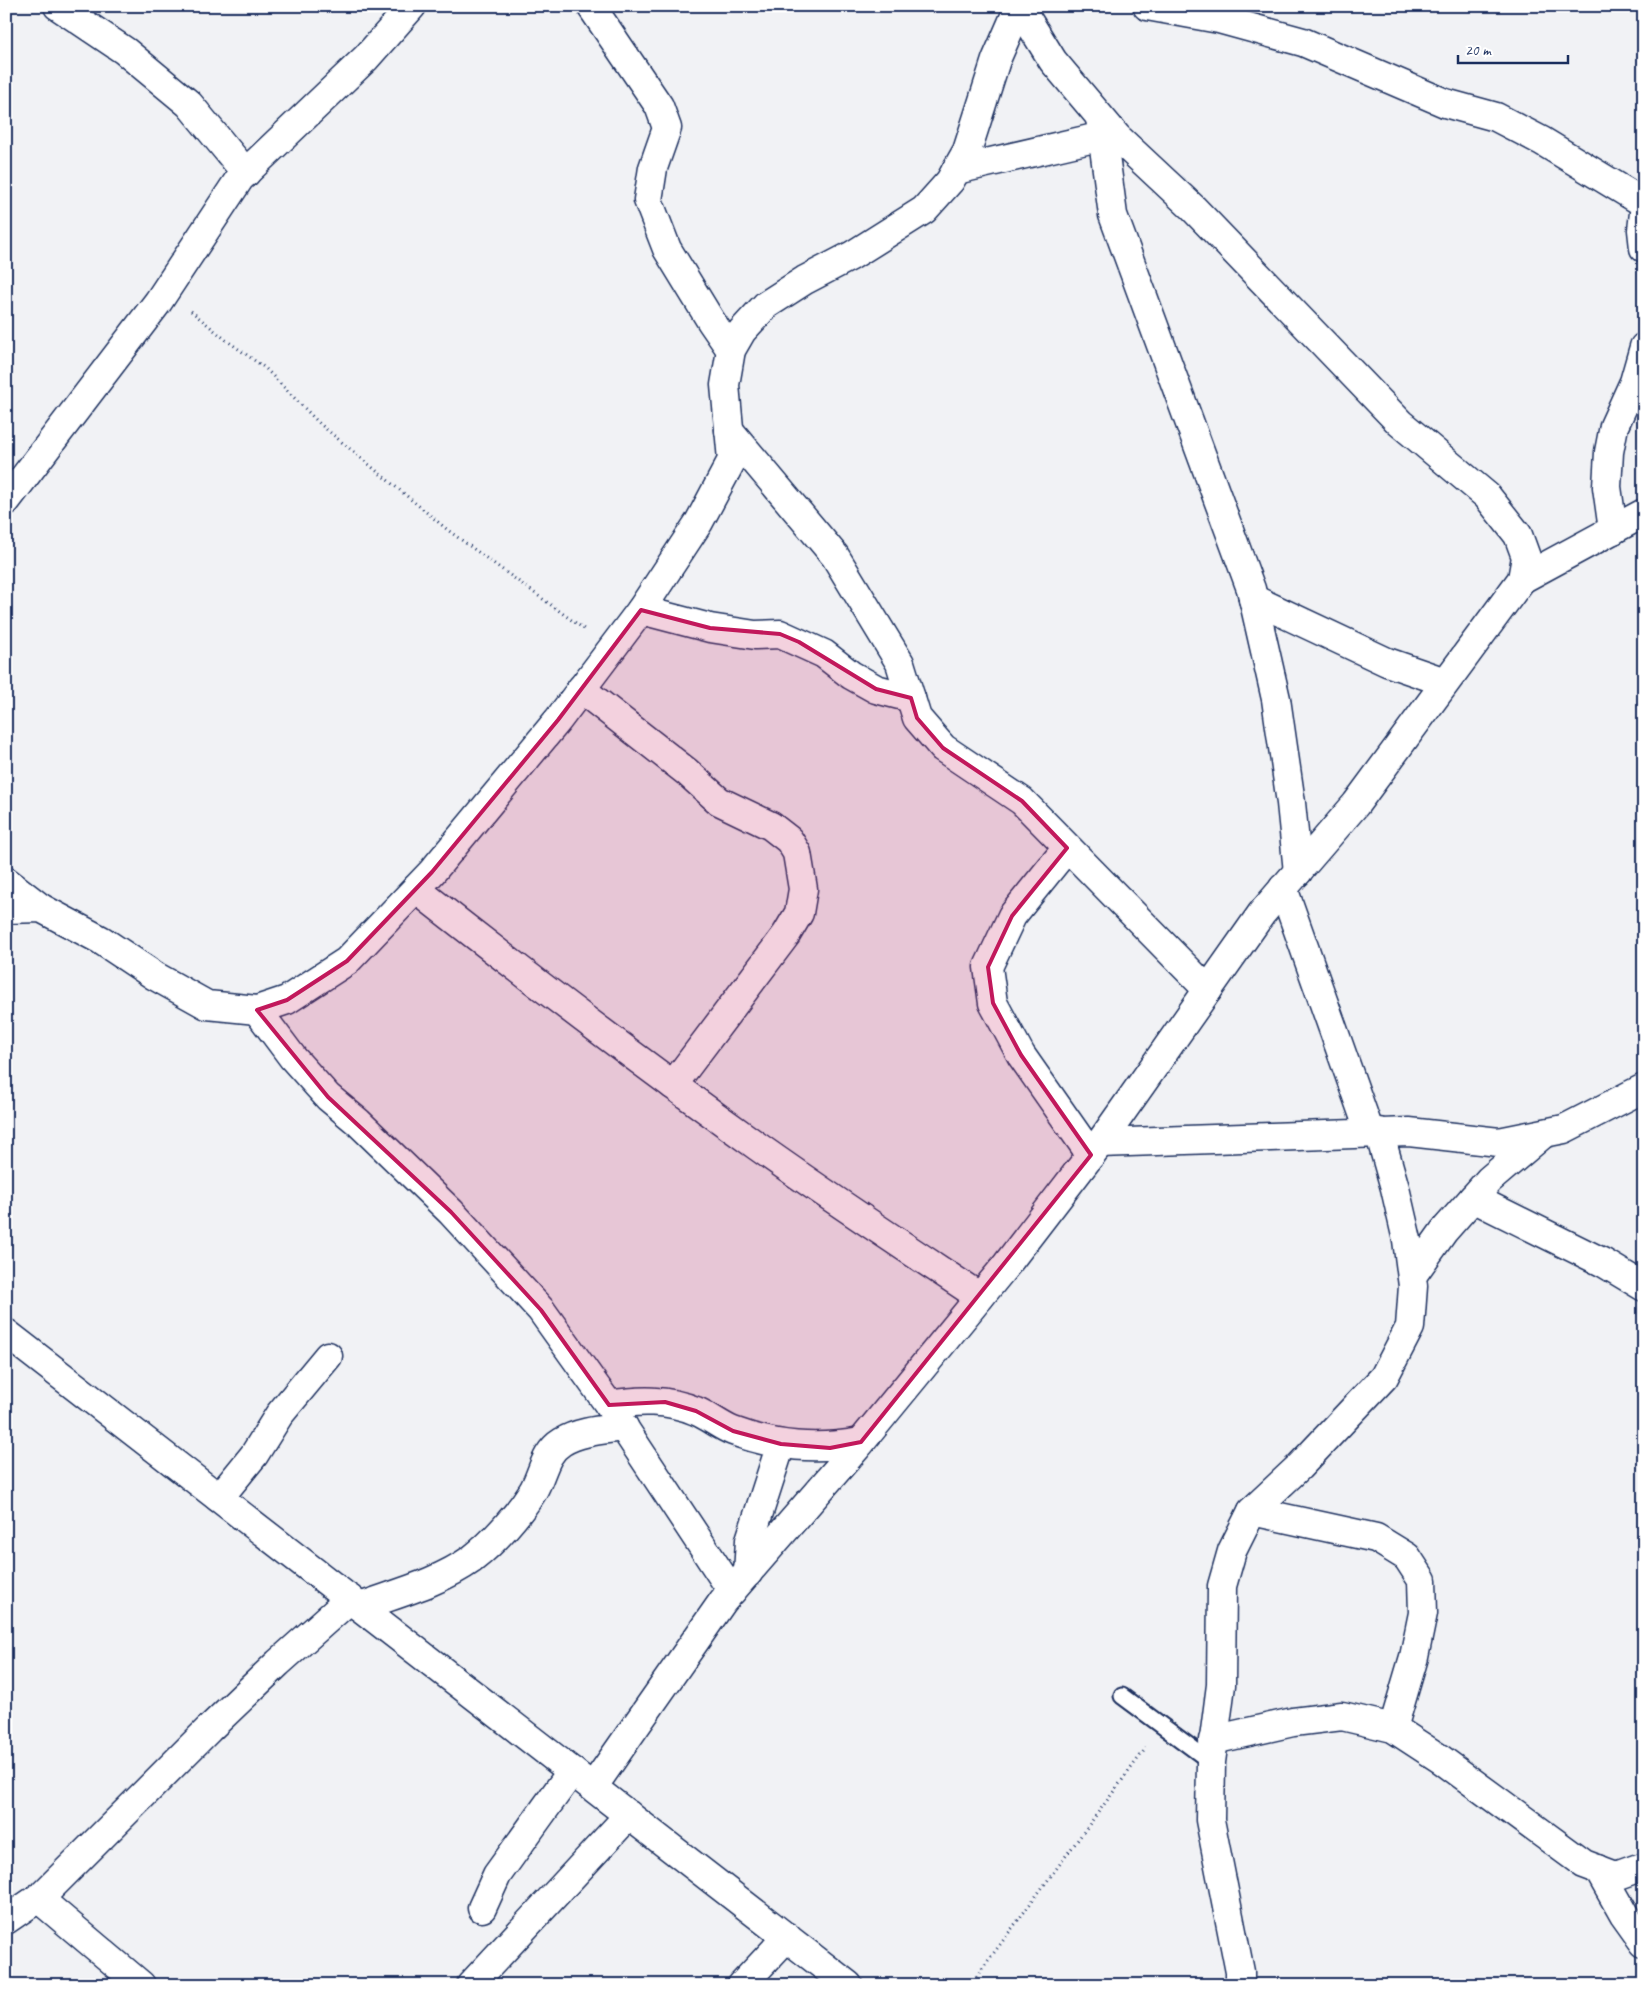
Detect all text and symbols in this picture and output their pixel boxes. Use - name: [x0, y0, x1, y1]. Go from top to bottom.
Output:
- scale bar: [1458, 32, 1568, 64]
- text: 20 m: [1465, 41, 1492, 60]

